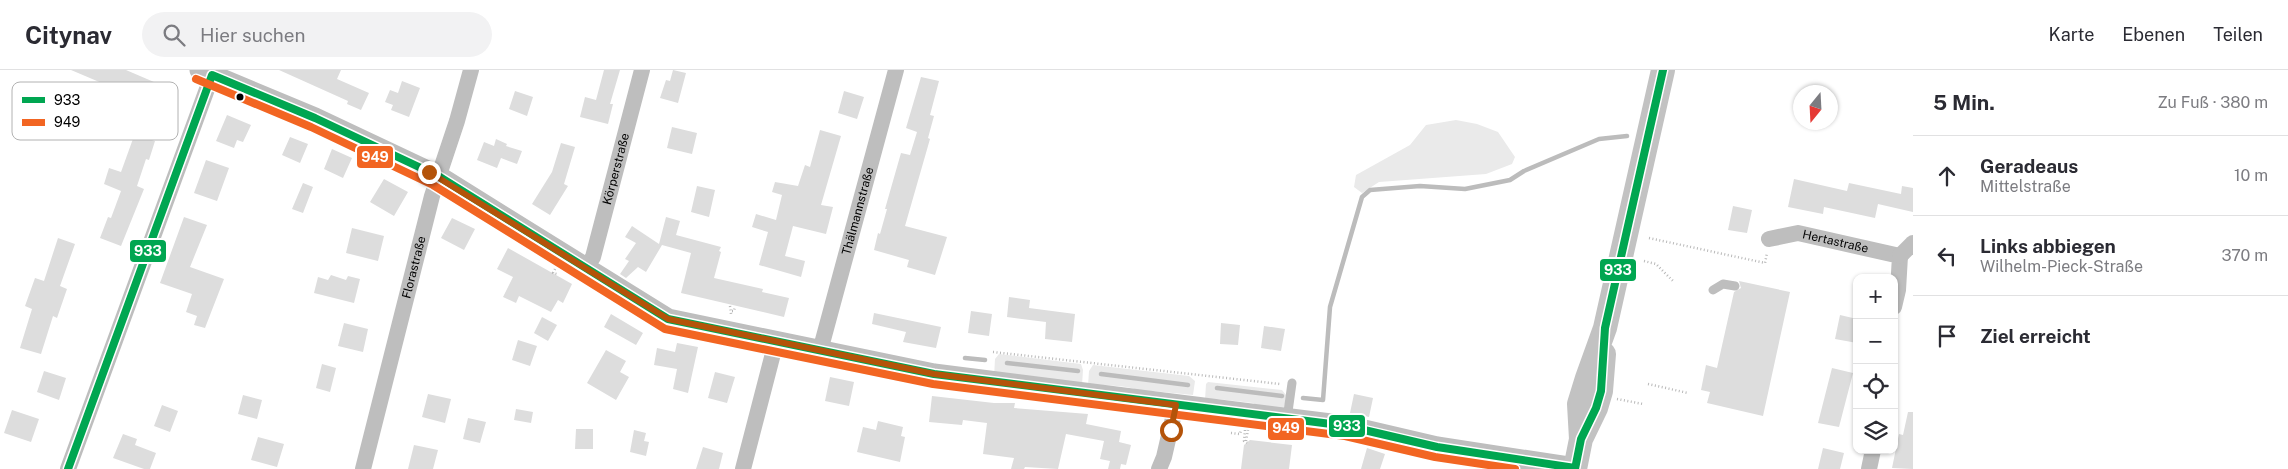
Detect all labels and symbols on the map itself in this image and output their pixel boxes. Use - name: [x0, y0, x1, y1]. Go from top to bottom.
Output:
- legend: [12, 82, 178, 140]
- north arrow: [1793, 85, 1838, 130]
- text: 933: [54, 92, 80, 108]
- unlabelled marker: [235, 92, 245, 102]
- text: 949: [54, 114, 81, 130]
- street label: Körperstraße: [600, 131, 632, 206]
- line badge: 949: [356, 145, 394, 169]
- text: 949: [361, 149, 389, 165]
- route end: [418, 161, 441, 184]
- street label: Thälmannstraße: [839, 165, 877, 257]
- street label: Hertastraße: [1801, 227, 1870, 256]
- street label: Florastraße: [399, 234, 429, 300]
- line badge: 933: [129, 239, 167, 263]
- text: 933: [134, 243, 162, 259]
- line badge: 933: [1599, 258, 1637, 282]
- text: 933: [1604, 262, 1632, 278]
- line badge: 933: [1328, 414, 1366, 438]
- line badge: 949: [1267, 417, 1305, 441]
- text: 933: [1333, 418, 1361, 434]
- route start: [1160, 419, 1183, 442]
- text: 949: [1272, 420, 1300, 436]

